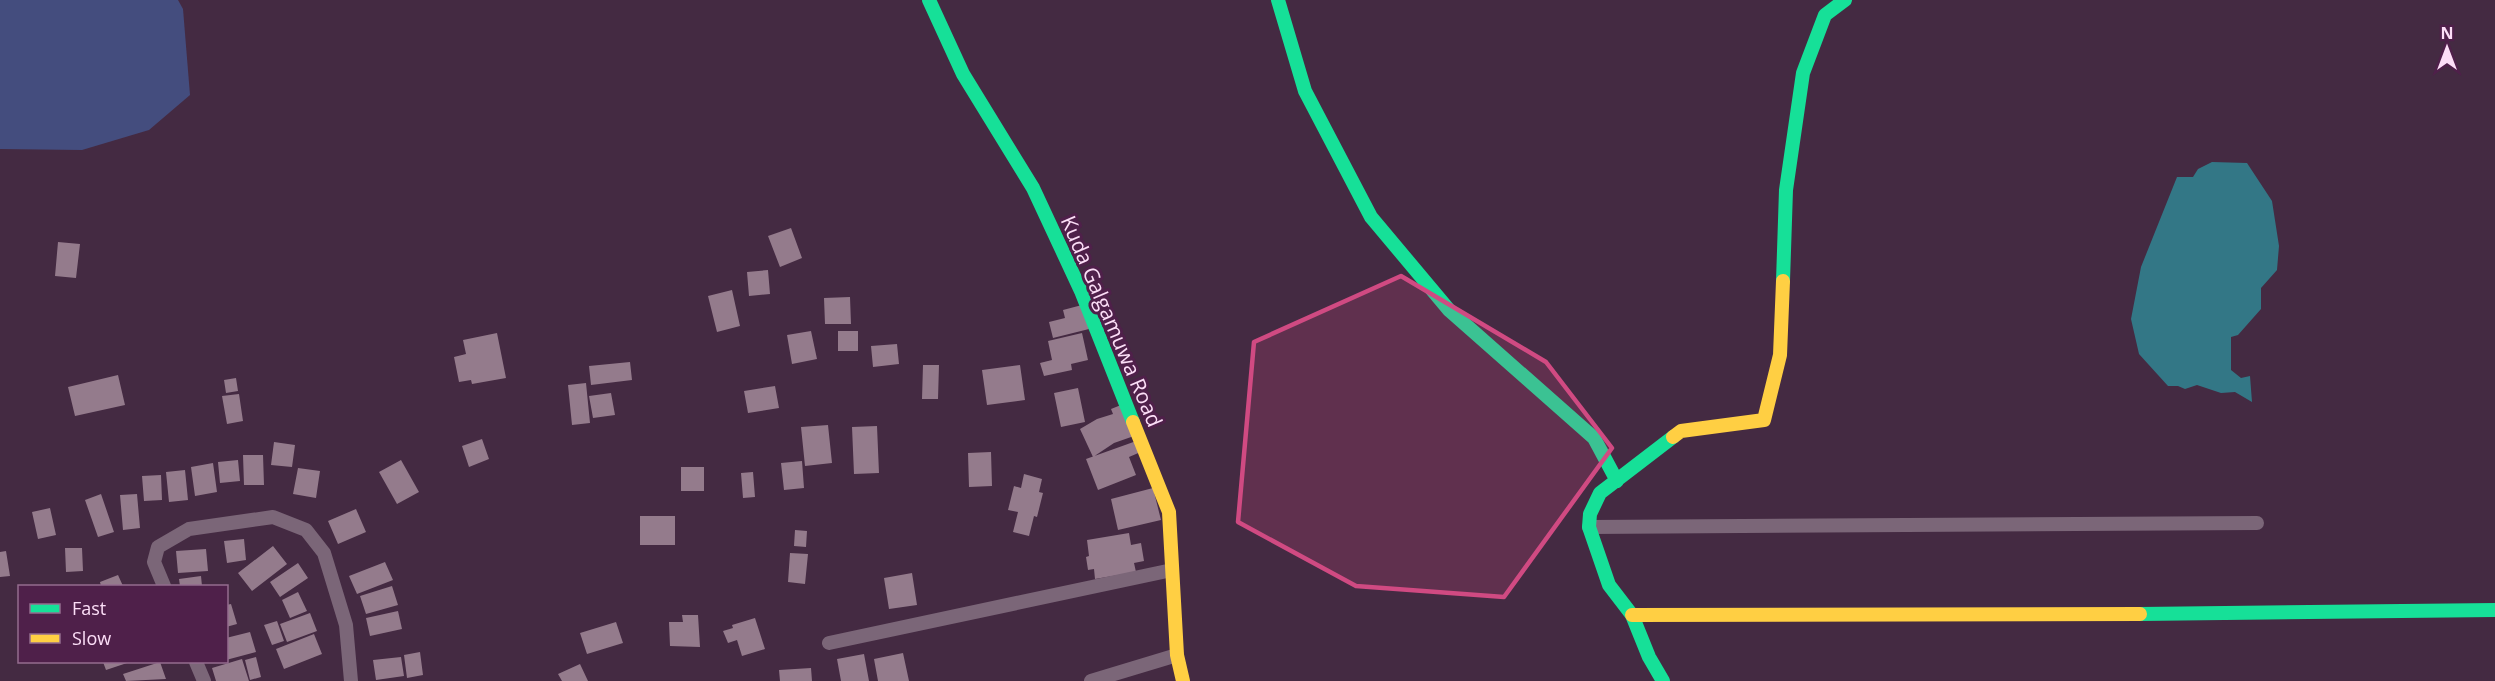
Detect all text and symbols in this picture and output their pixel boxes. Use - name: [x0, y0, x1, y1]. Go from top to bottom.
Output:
- north arrow: [2417, 18, 2477, 78]
- text: N: [2440, 22, 2454, 44]
- street label: Kuda Galgamuwa Road: [1055, 211, 1169, 431]
- legend: [18, 585, 228, 663]
- text: Fast: [72, 596, 106, 620]
- text: Slow: [72, 626, 111, 650]

